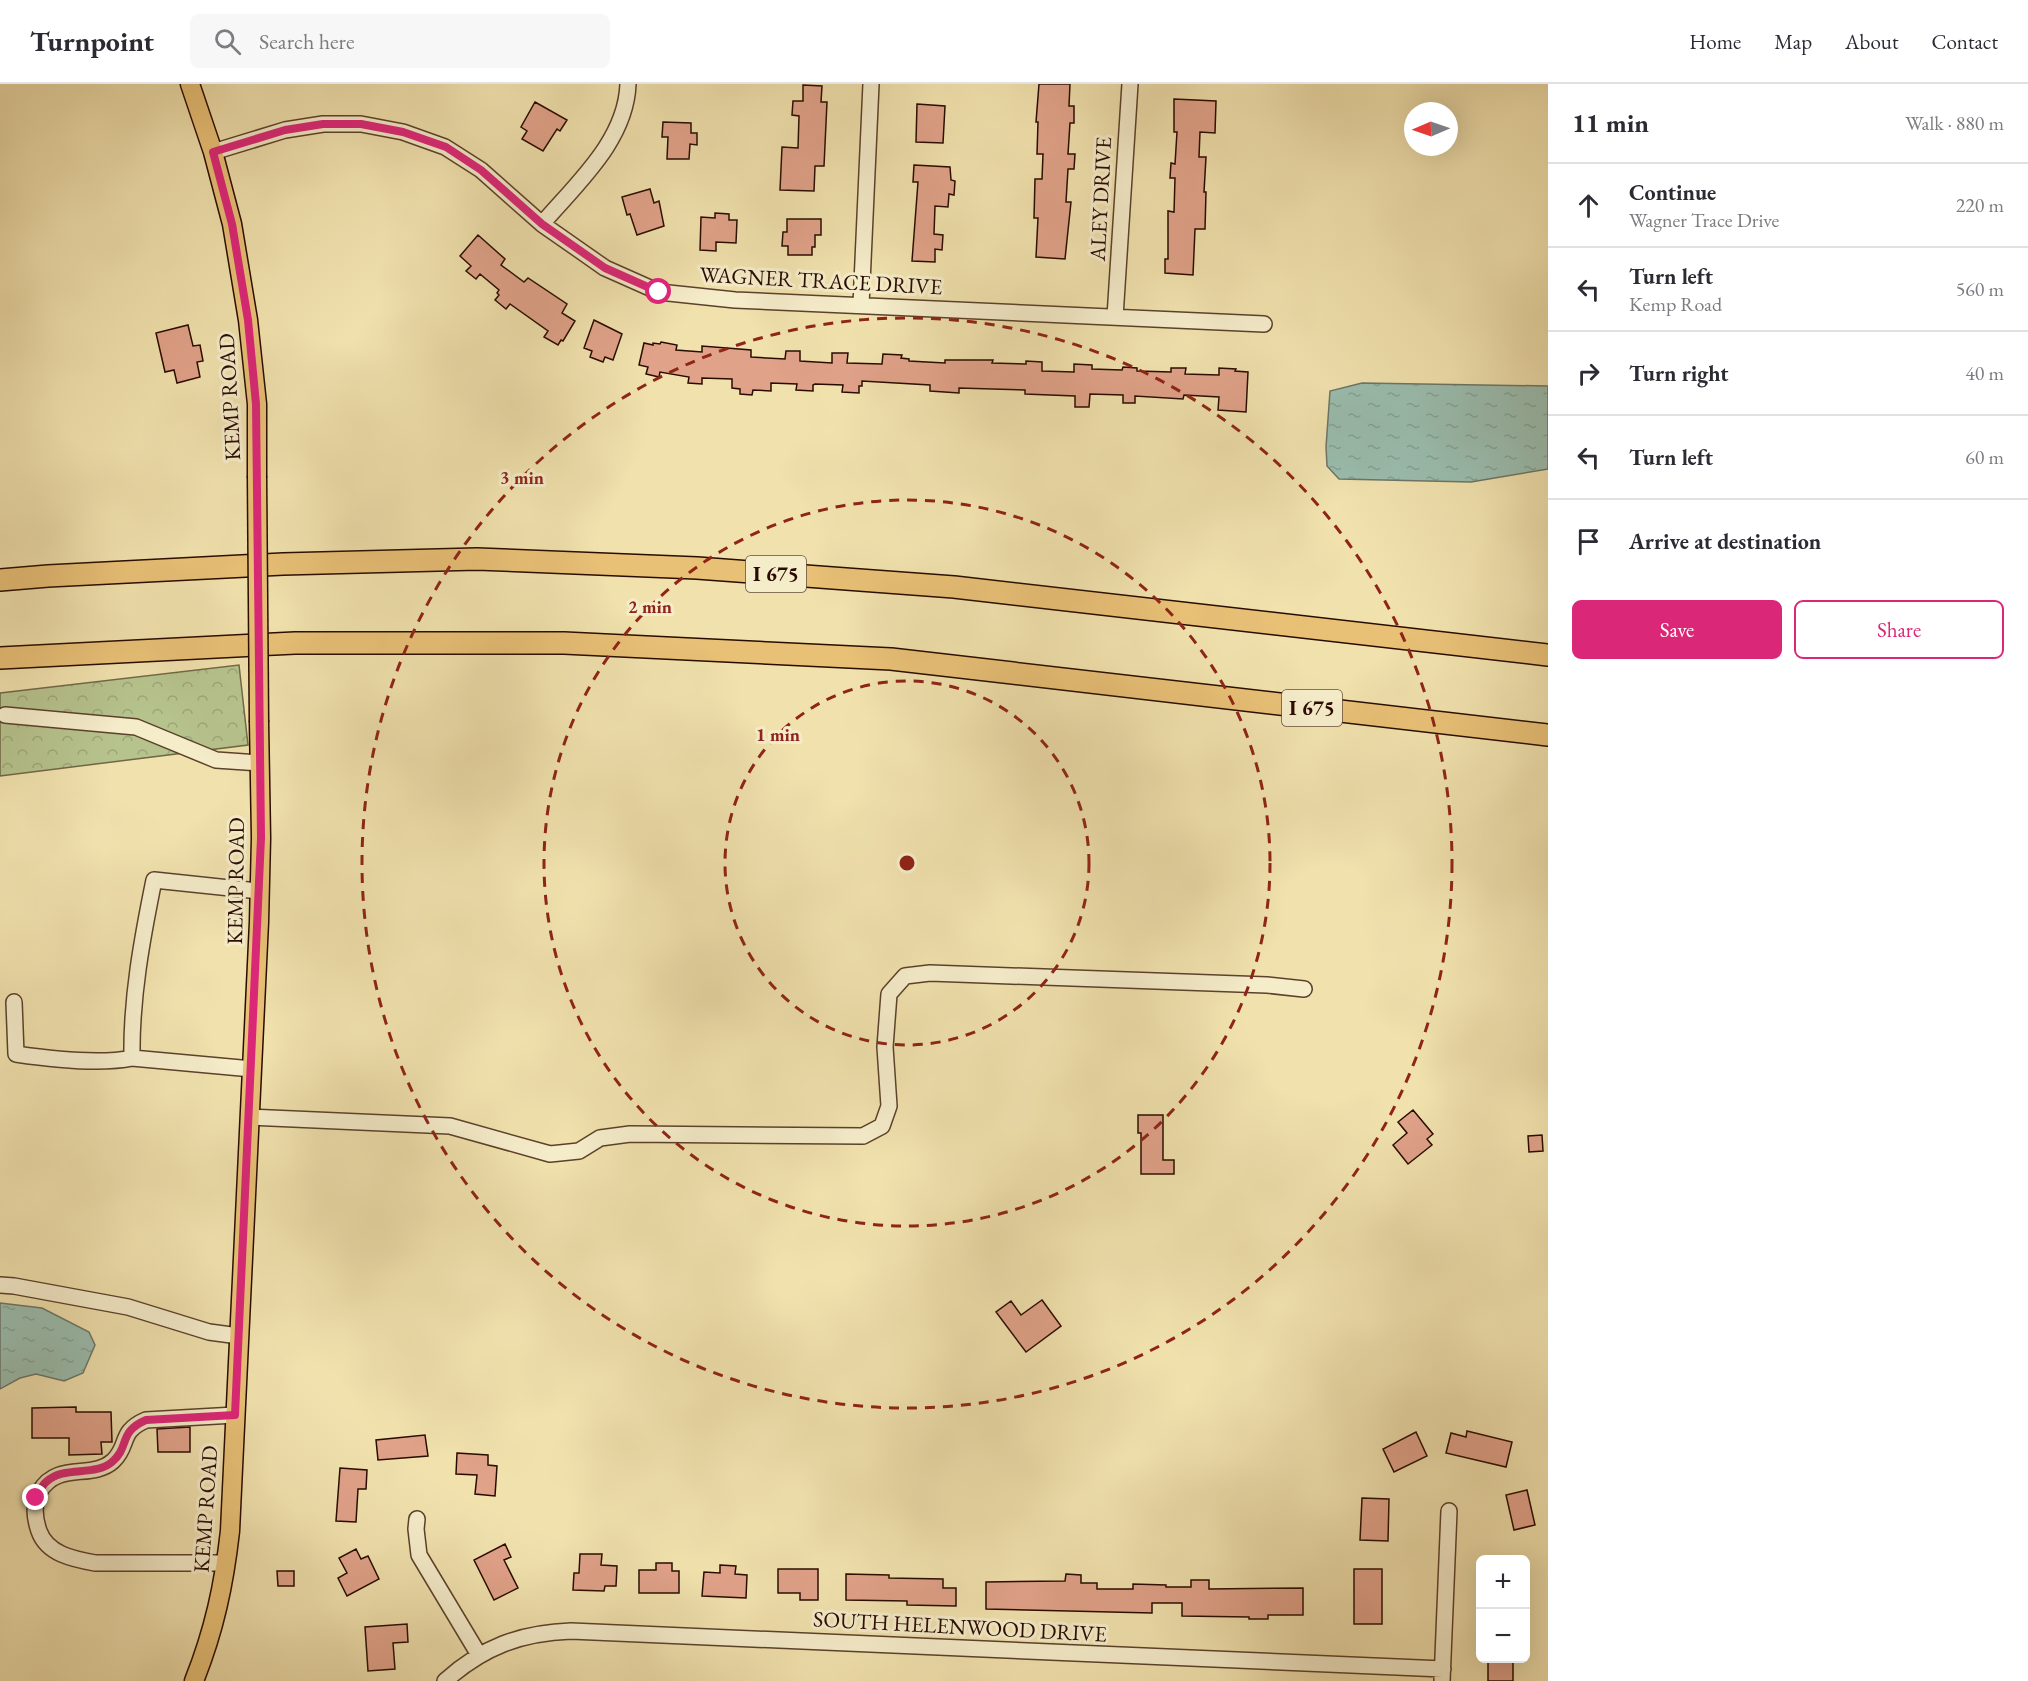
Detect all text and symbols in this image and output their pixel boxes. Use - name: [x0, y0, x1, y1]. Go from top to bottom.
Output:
- search box: [190, 14, 610, 68]
- text: Turnpoint: [30, 23, 154, 59]
- icon: search: [211, 25, 244, 58]
- text: Search here: [259, 27, 355, 56]
- text: Home: [1689, 28, 1741, 55]
- text: Map: [1774, 28, 1812, 55]
- text: About: [1845, 28, 1898, 55]
- text: Contact: [1931, 28, 1998, 55]
- north arrow: [1404, 102, 1458, 156]
- text: 11 min: [1572, 106, 1649, 140]
- text: Walk · 880 m: [1905, 110, 2004, 136]
- street label: ALEY DRIVE: [1083, 136, 1118, 263]
- text: Continue: [1629, 178, 1716, 207]
- icon: ahead: [1572, 189, 1605, 222]
- text: 220 m: [1956, 192, 2004, 218]
- text: Wagner Trace Drive: [1629, 207, 1779, 233]
- street label: WAGNER TRACE DRIVE: [699, 260, 943, 301]
- text: Turn left: [1629, 262, 1713, 291]
- icon: left: [1572, 273, 1605, 306]
- text: 560 m: [1956, 276, 2004, 302]
- route start: [645, 278, 671, 304]
- text: Kemp Road: [1629, 291, 1722, 317]
- street label: KEMP ROAD: [212, 333, 247, 461]
- icon: right: [1572, 357, 1605, 390]
- text: Turn right: [1629, 359, 1728, 388]
- text: 40 m: [1965, 360, 2004, 386]
- icon: left: [1572, 441, 1605, 474]
- text: Turn left: [1629, 443, 1713, 472]
- text: 60 m: [1965, 444, 2004, 470]
- text: 3 min: [500, 466, 544, 489]
- icon: arrive: [1572, 525, 1605, 558]
- text: Arrive at destination: [1629, 527, 1821, 556]
- road number: I 675: [746, 556, 806, 592]
- text: 2 min: [628, 595, 672, 618]
- button: Save: [1572, 600, 1782, 659]
- button: Share: [1794, 600, 2004, 659]
- road number: I 675: [1282, 690, 1342, 726]
- text: 1 min: [756, 723, 800, 746]
- street label: KEMP ROAD: [220, 817, 251, 945]
- centre of rings: [897, 853, 917, 873]
- street label: KEMP ROAD: [187, 1444, 224, 1574]
- route end: [22, 1484, 48, 1510]
- map controls: [1476, 1555, 1530, 1663]
- button: +: [1476, 1555, 1530, 1609]
- street label: SOUTH HELENWOOD DRIVE: [812, 1604, 1108, 1649]
- button: −: [1476, 1609, 1530, 1663]

